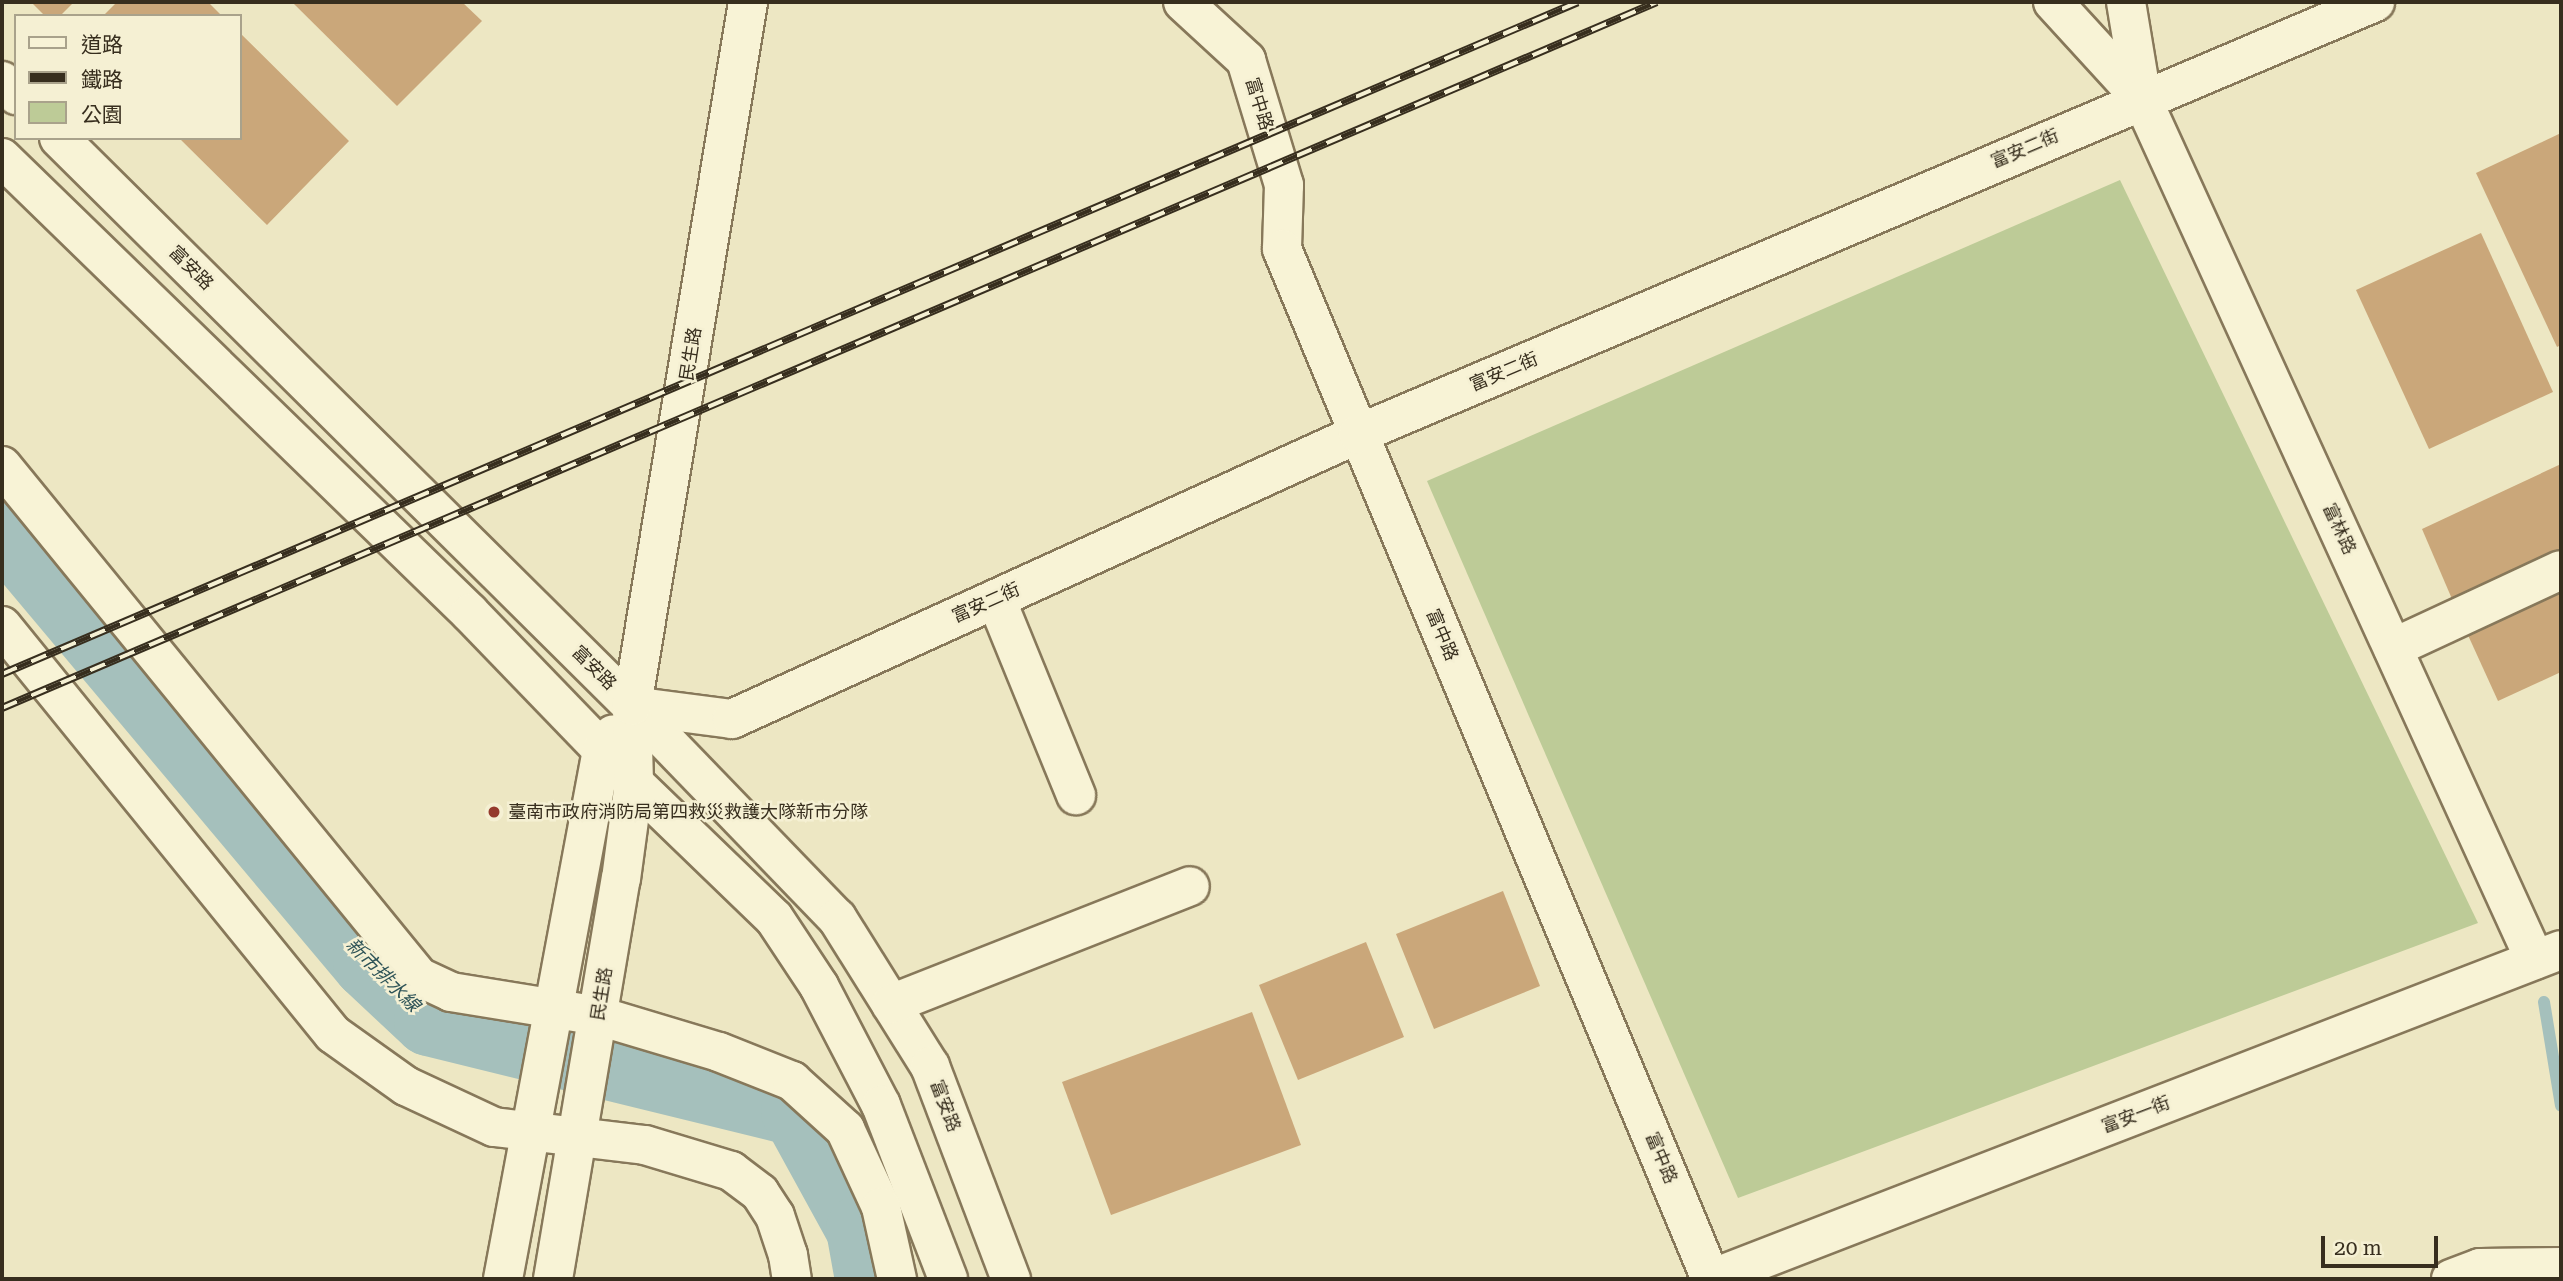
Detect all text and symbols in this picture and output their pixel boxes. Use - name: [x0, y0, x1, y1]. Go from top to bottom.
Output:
- legend: [14, 14, 242, 140]
- text: 道路: [81, 33, 123, 57]
- text: 鐵路: [81, 68, 123, 92]
- street label: 富中路: [1241, 75, 1277, 133]
- text: 公園: [81, 103, 123, 127]
- street label: 富安二街: [1988, 125, 2062, 173]
- street label: 富安路: [164, 241, 218, 295]
- street label: 民生路: [676, 326, 706, 382]
- street label: 富安二街: [1467, 348, 1541, 396]
- street label: 富林路: [2318, 500, 2360, 558]
- street label: 富安二街: [949, 578, 1023, 628]
- street label: 富中路: [1422, 606, 1462, 664]
- street label: 富安路: [567, 641, 621, 695]
- place label: 臺南市政府消防局第四救災救護大隊新市分隊: [508, 801, 868, 823]
- marker: 臺南市政府消防局第四救災救護大隊新市分隊: [486, 804, 502, 820]
- water label: 新市排水線: [341, 933, 425, 1017]
- street label: 民生路: [587, 966, 617, 1022]
- street label: 富安路: [925, 1077, 965, 1135]
- street label: 富安一街: [2099, 1092, 2173, 1138]
- street label: 富中路: [1641, 1129, 1681, 1187]
- scale bar: [2325, 1222, 2442, 1266]
- text: 20 m: [2334, 1236, 2382, 1260]

